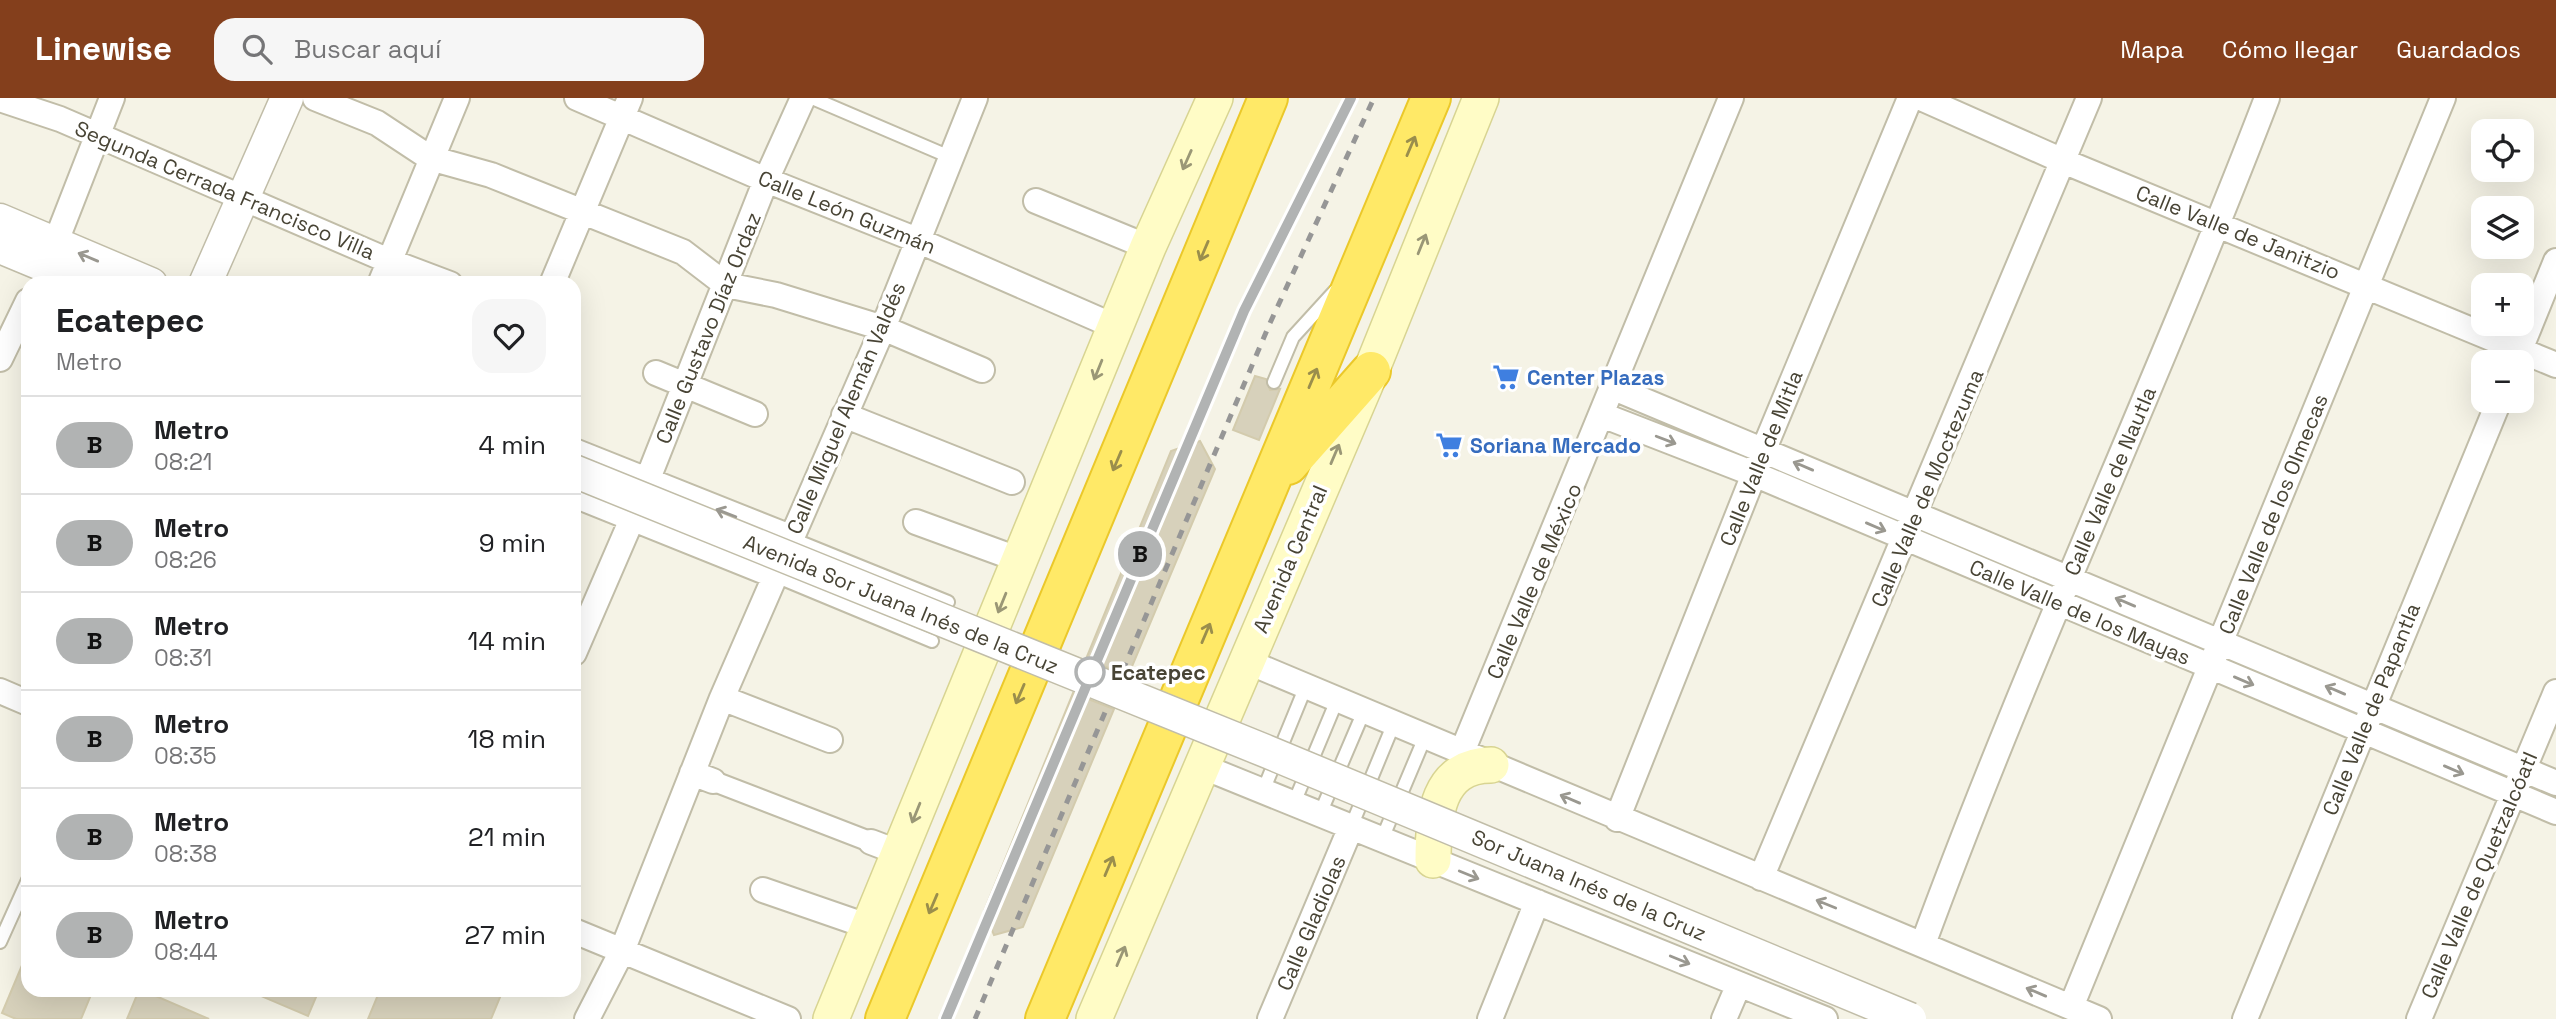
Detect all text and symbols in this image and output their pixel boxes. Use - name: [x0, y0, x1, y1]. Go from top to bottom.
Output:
- search box: [214, 18, 704, 81]
- text: Linewise: [35, 28, 172, 70]
- icon: search: [238, 30, 276, 68]
- text: Buscar aquí: [294, 32, 441, 66]
- text: Mapa: [2120, 34, 2184, 65]
- text: Cómo llegar: [2222, 34, 2358, 65]
- text: Guardados: [2396, 34, 2521, 65]
- street label: Segunda Cerrada Francisco Villa: [71, 114, 379, 266]
- map controls: [2471, 119, 2534, 413]
- button: locate: [2471, 119, 2534, 182]
- one-way arrow: [1405, 135, 1418, 157]
- one-way arrow: [1180, 149, 1193, 170]
- street label: Calle León Guzmán: [754, 164, 940, 260]
- street label: Calle Valle de Janitzio: [2132, 179, 2344, 285]
- button: layers: [2471, 196, 2534, 259]
- street label: Calle Gustavo Díaz Ordaz: [649, 208, 767, 448]
- one-way arrow: [1416, 233, 1429, 255]
- one-way arrow: [1197, 240, 1210, 262]
- one-way arrow: [78, 250, 100, 263]
- button: +: [2471, 273, 2534, 336]
- street label: Calle Miguel Alemán Valdés: [781, 278, 911, 538]
- button: heart: [472, 299, 546, 373]
- text: Ecatepec: [56, 300, 204, 342]
- text: Metro: [56, 347, 122, 377]
- button: −: [2471, 350, 2534, 413]
- one-way arrow: [1091, 358, 1104, 380]
- supermarket icon: Center Plazas: [1491, 362, 1521, 392]
- place label: Center Plazas: [1527, 364, 1665, 391]
- street label: Calle Valle de Moctezuma: [1865, 365, 1989, 611]
- street label: Calle Valle de Mitla: [1713, 366, 1809, 550]
- one-way arrow: [1307, 368, 1320, 389]
- street label: Calle Valle de Nautla: [2058, 382, 2162, 580]
- street label: Calle Valle de los Olmecas: [2212, 390, 2334, 638]
- text: Metro: [154, 413, 229, 447]
- text: 4 min: [478, 428, 546, 462]
- text: B: [87, 429, 102, 460]
- supermarket icon: Soriana Mercado: [1434, 430, 1464, 460]
- place label: Soriana Mercado: [1470, 432, 1641, 459]
- one-way arrow: [1655, 435, 1676, 448]
- one-way arrow: [1329, 444, 1342, 465]
- text: 08:21: [154, 447, 212, 477]
- one-way arrow: [1110, 450, 1123, 472]
- one-way arrow: [1792, 459, 1814, 472]
- street label: Calle Valle de México: [1481, 479, 1587, 683]
- street label: Avenida Central: [1247, 481, 1333, 637]
- one-way arrow: [716, 505, 738, 518]
- text: Metro: [154, 511, 229, 545]
- one-way arrow: [1865, 521, 1887, 534]
- text: 9 min: [479, 526, 546, 560]
- text: B: [87, 527, 102, 558]
- street label: Avenida Sor Juana Inés de la Cruz: [739, 528, 1063, 680]
- line badge: B: [1117, 531, 1163, 577]
- text: B: [1132, 538, 1148, 569]
- text: 08:26: [154, 545, 217, 575]
- street label: Calle Valle de los Mayas: [1965, 553, 2195, 671]
- one-way arrow: [995, 591, 1008, 613]
- one-way arrow: [2115, 594, 2137, 607]
- street label: Calle Valle de Papantla: [2316, 599, 2426, 819]
- text: Metro: [154, 609, 229, 643]
- one-way arrow: [1200, 623, 1213, 644]
- text: 14 min: [468, 624, 546, 658]
- text: B: [87, 625, 102, 656]
- text: 08:31: [154, 643, 212, 673]
- marker: Ecatepec: [1075, 657, 1105, 687]
- place label: Ecatepec: [1111, 659, 1205, 686]
- one-way arrow: [2233, 676, 2254, 689]
- one-way arrow: [1013, 683, 1026, 704]
- one-way arrow: [2325, 683, 2346, 696]
- text: Metro: [154, 707, 229, 741]
- text: 18 min: [468, 722, 546, 756]
- text: B: [87, 723, 102, 754]
- text: 08:35: [154, 741, 217, 771]
- street label: Calle Valle de Quetzalcóatl: [2415, 747, 2543, 1003]
- one-way arrow: [2443, 764, 2464, 777]
- one-way arrow: [1560, 792, 1582, 805]
- one-way arrow: [909, 802, 922, 824]
- text: Metro: [154, 805, 229, 839]
- text: 21 min: [468, 820, 546, 854]
- text: B: [87, 821, 102, 852]
- street label: Sor Juana Inés de la Cruz: [1468, 823, 1710, 947]
- text: 08:38: [154, 839, 217, 869]
- street label: Calle Gladiolas: [1270, 851, 1352, 995]
- one-way arrow: [1103, 855, 1116, 877]
- one-way arrow: [1457, 869, 1479, 882]
- one-way arrow: [925, 893, 938, 914]
- one-way arrow: [1816, 897, 1838, 910]
- text: Metro: [154, 903, 229, 937]
- text: 27 min: [465, 918, 546, 952]
- text: B: [87, 919, 102, 950]
- text: 08:44: [154, 937, 218, 967]
- one-way arrow: [1115, 946, 1128, 967]
- one-way arrow: [1668, 954, 1690, 967]
- one-way arrow: [2026, 985, 2047, 998]

